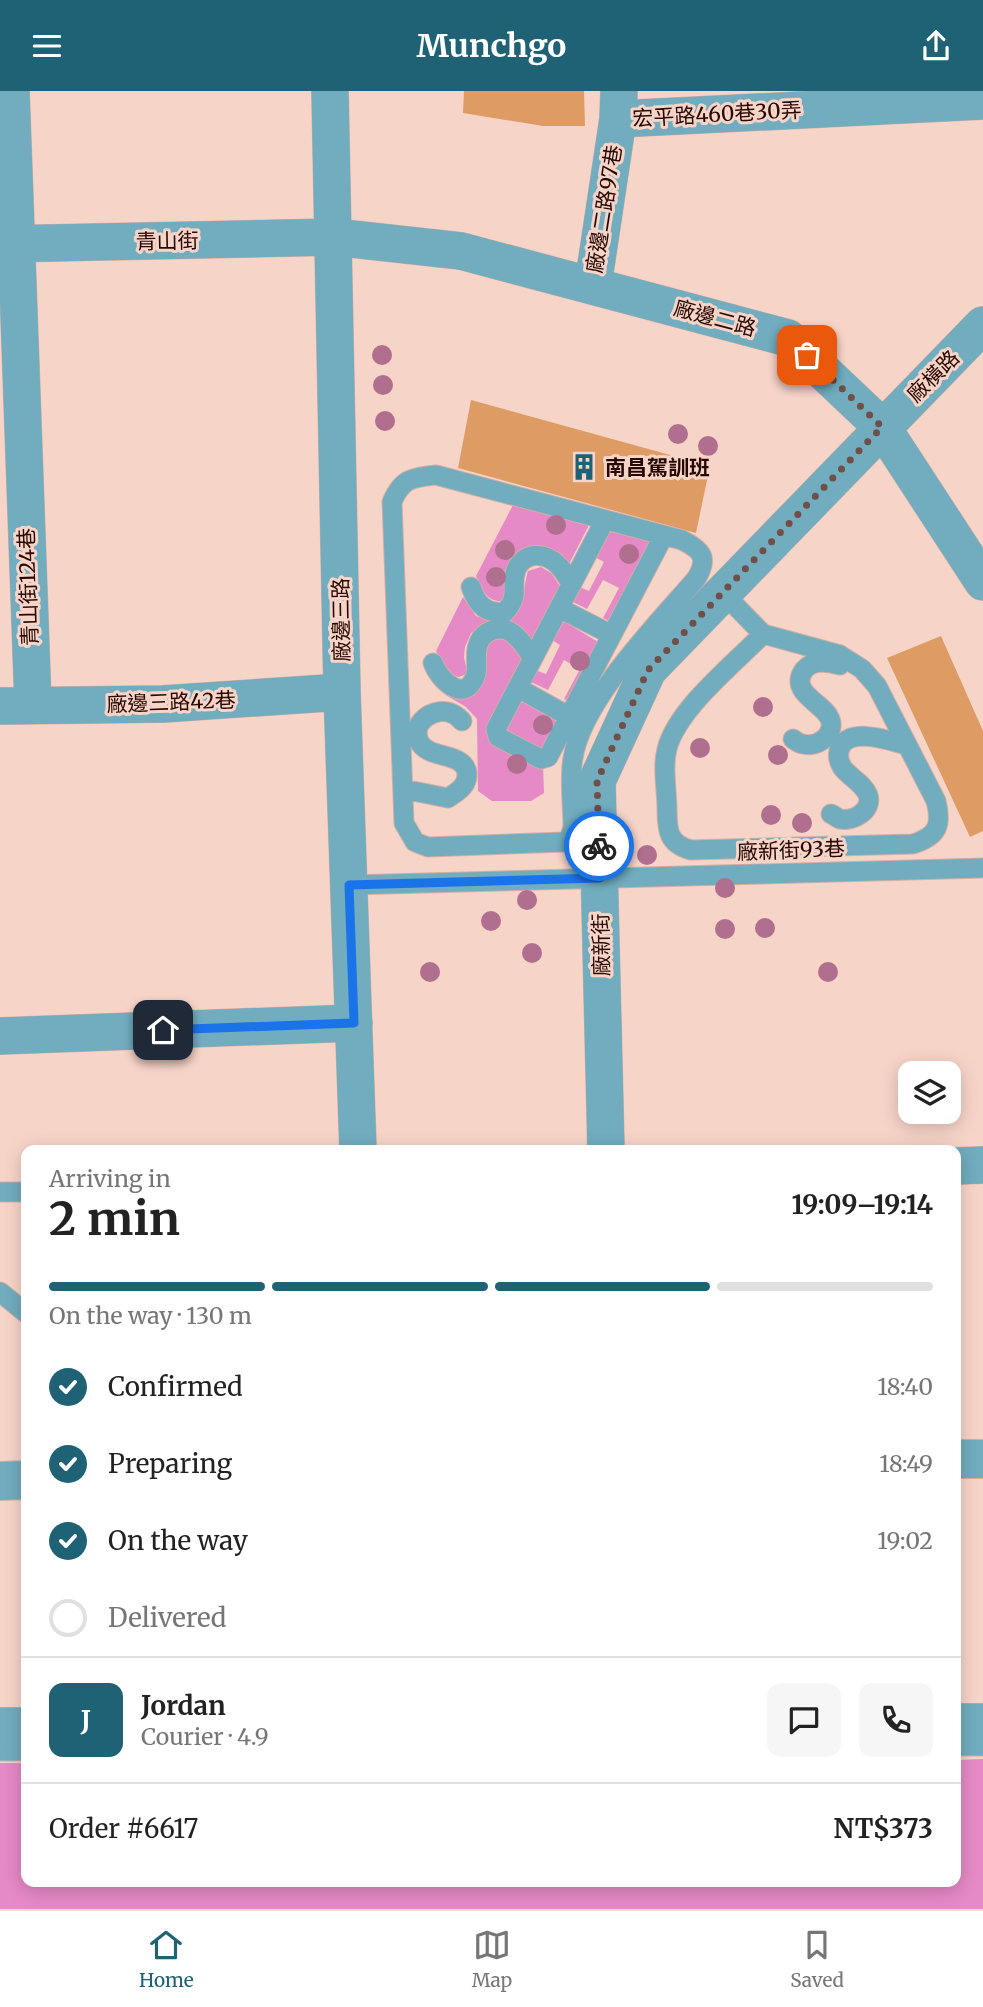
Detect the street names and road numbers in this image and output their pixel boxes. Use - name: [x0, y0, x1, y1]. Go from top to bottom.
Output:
- street label: 宏平路460巷30弄: [632, 96, 802, 132]
- street label: 廠邊二路97巷: [581, 143, 627, 275]
- street label: 青山街: [135, 227, 199, 255]
- street label: 廠邊二路: [671, 294, 759, 342]
- street label: 廠橫路: [901, 344, 965, 408]
- street label: 青山街124巷: [12, 528, 44, 646]
- street label: 廠邊三路: [327, 578, 355, 662]
- street label: 廠邊三路42巷: [106, 686, 236, 718]
- street label: 廠新街93巷: [737, 835, 845, 865]
- street label: 廠新街: [587, 913, 615, 977]

